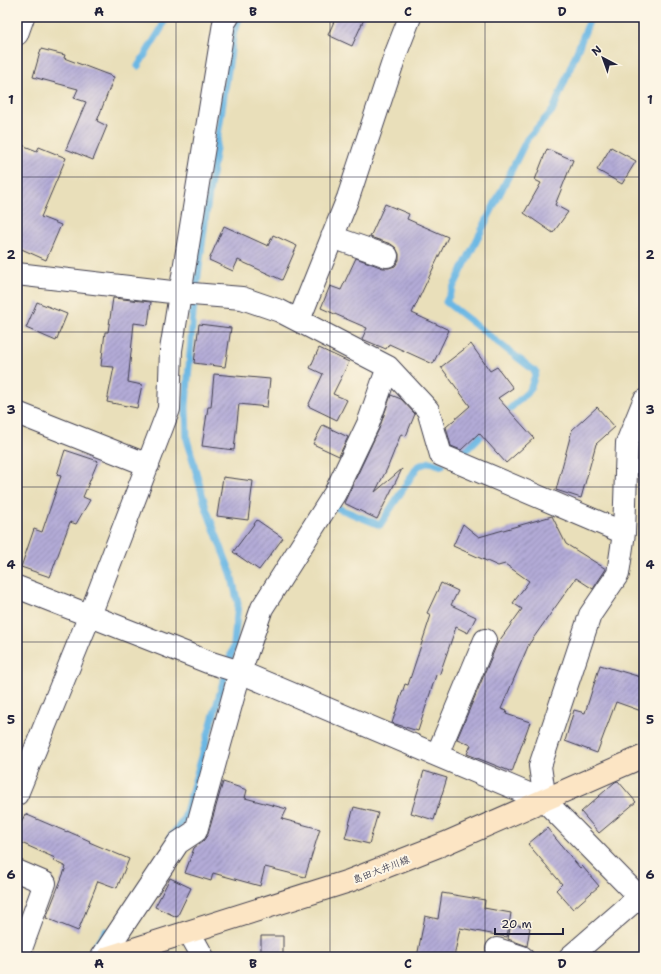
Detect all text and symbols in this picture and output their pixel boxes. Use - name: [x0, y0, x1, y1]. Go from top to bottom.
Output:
- text: A: [94, 3, 104, 20]
- text: B: [249, 3, 257, 20]
- text: C: [404, 3, 412, 20]
- text: D: [557, 3, 567, 20]
- north arrow: [583, 38, 623, 78]
- text: N: [589, 42, 605, 59]
- text: 1: [8, 91, 14, 108]
- text: 1: [647, 91, 653, 108]
- text: 2: [6, 246, 16, 263]
- text: 2: [645, 246, 655, 263]
- text: 3: [6, 401, 16, 418]
- text: 3: [645, 401, 655, 418]
- text: 4: [6, 556, 16, 573]
- text: 4: [645, 556, 655, 573]
- text: 5: [7, 711, 15, 728]
- text: 5: [646, 711, 654, 728]
- street label: 島田大井川線: [351, 853, 412, 886]
- text: 6: [6, 866, 16, 883]
- text: 6: [645, 866, 655, 883]
- scale bar: [495, 910, 563, 936]
- text: 20 m: [501, 916, 532, 932]
- text: A: [94, 955, 104, 972]
- text: B: [249, 955, 257, 972]
- text: C: [404, 955, 412, 972]
- text: D: [557, 955, 567, 972]

